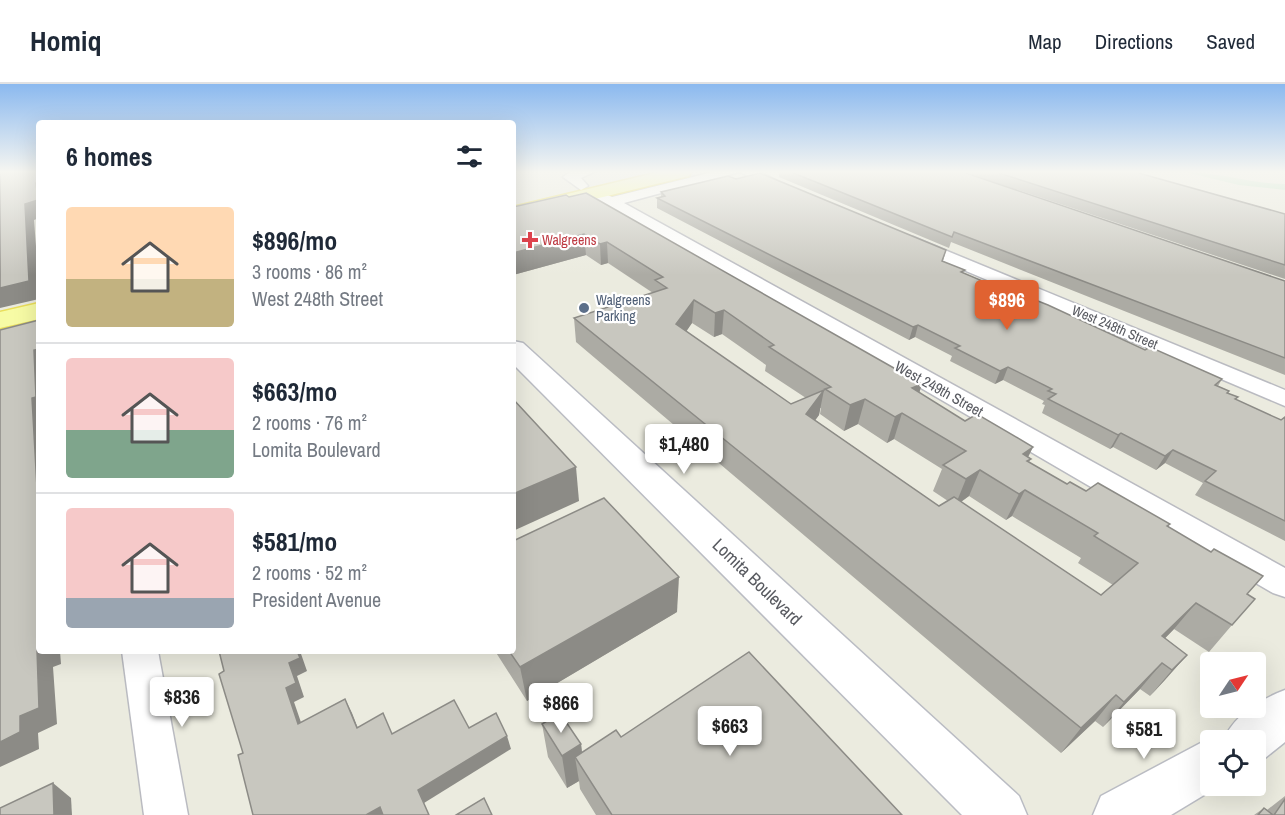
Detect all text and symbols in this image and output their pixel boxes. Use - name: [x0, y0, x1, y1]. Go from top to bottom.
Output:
- text: Homiq: [30, 22, 101, 60]
- text: Map: [1028, 27, 1062, 56]
- text: Directions: [1095, 27, 1173, 56]
- text: Saved: [1206, 27, 1255, 56]
- text: 6 homes: [66, 139, 153, 174]
- icon: filters: [453, 140, 486, 173]
- text: $896/mo: [252, 223, 337, 258]
- icon: home: [114, 231, 186, 303]
- place label: Walgreens: [542, 231, 597, 249]
- marker: Walgreens: [523, 233, 537, 247]
- text: 3 rooms · 86 m²: [252, 258, 367, 285]
- pin: $896: [971, 280, 1043, 331]
- text: West 248th Street: [252, 285, 383, 312]
- text: $896: [989, 286, 1025, 313]
- place label: Walgreens Parking: [596, 291, 651, 325]
- marker: Walgreens Parking: [577, 301, 591, 315]
- street label: West 248th Street: [1069, 301, 1161, 353]
- street label: West 249th Street: [891, 356, 988, 422]
- text: $663/mo: [252, 374, 337, 409]
- icon: home: [114, 382, 186, 454]
- text: 2 rooms · 76 m²: [252, 409, 367, 436]
- pin: $1,480: [635, 424, 733, 475]
- text: $1,480: [659, 430, 709, 457]
- text: Lomita Boulevard: [252, 436, 381, 463]
- text: $581/mo: [252, 524, 337, 559]
- icon: home: [114, 532, 186, 604]
- street label: Lomita Boulevard: [707, 532, 808, 631]
- text: 2 rooms · 52 m²: [252, 559, 367, 586]
- text: President Avenue: [252, 586, 381, 613]
- north arrow: [1200, 652, 1266, 718]
- map controls: [1200, 652, 1266, 796]
- pin: $836: [146, 677, 218, 728]
- text: $836: [164, 683, 200, 710]
- pin: $866: [525, 683, 597, 734]
- text: $866: [543, 689, 579, 716]
- pin: $663: [694, 706, 766, 757]
- pin: $581: [1108, 709, 1180, 760]
- text: $663: [712, 712, 748, 739]
- text: $581: [1126, 715, 1162, 742]
- button: locate: [1200, 730, 1266, 796]

